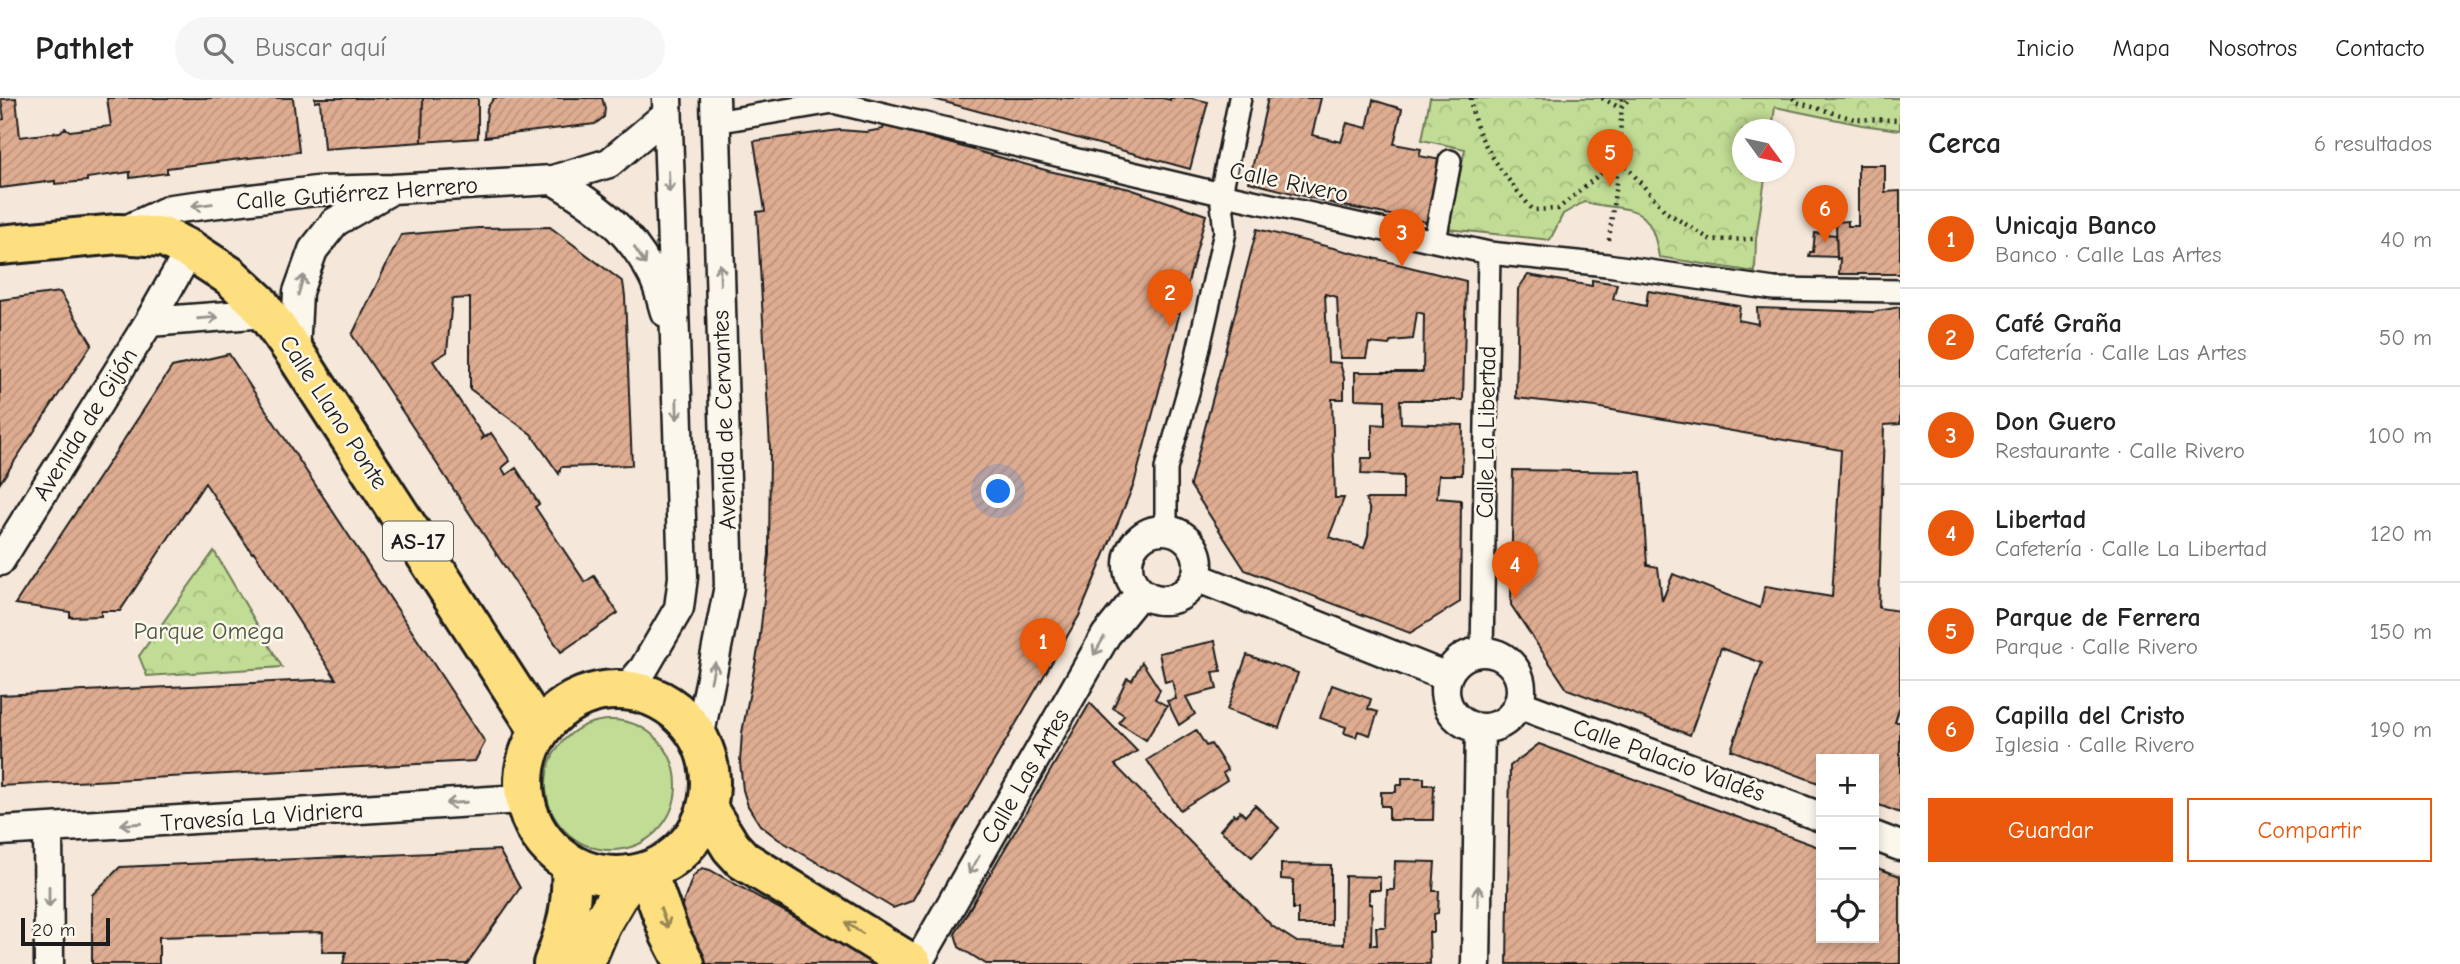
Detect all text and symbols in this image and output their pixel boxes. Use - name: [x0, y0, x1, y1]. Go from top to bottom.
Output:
- search box: [175, 17, 665, 80]
- text: Pathlet: [35, 29, 133, 67]
- icon: search: [199, 29, 237, 67]
- text: Buscar aquí: [255, 33, 386, 63]
- text: Inicio: [2017, 34, 2074, 62]
- text: Mapa: [2112, 34, 2170, 62]
- text: Nosotros: [2208, 34, 2297, 62]
- text: Contacto: [2335, 34, 2425, 62]
- north arrow: [1732, 119, 1795, 182]
- text: Cerca: [1928, 126, 2001, 161]
- pin: 5: [1587, 129, 1633, 187]
- text: 6 resultados: [2314, 130, 2432, 157]
- street label: Calle Rivero: [1227, 156, 1351, 208]
- one-way arrow: [663, 170, 676, 193]
- street label: Calle Gutiérrez Herrero: [235, 171, 479, 215]
- pin: 6: [1802, 185, 1848, 243]
- one-way arrow: [191, 198, 214, 211]
- pin: 3: [1379, 209, 1425, 267]
- text: Unicaja Banco: [1995, 211, 2156, 241]
- text: 1: [1946, 226, 1956, 253]
- text: 40 m: [2380, 226, 2432, 253]
- text: Banco · Calle Las Artes: [1995, 241, 2222, 268]
- one-way arrow: [633, 246, 647, 265]
- one-way arrow: [713, 263, 726, 286]
- pin: 2: [1147, 269, 1193, 327]
- one-way arrow: [296, 274, 309, 296]
- text: Café Graña: [1995, 309, 2122, 339]
- street label: Avenida de Cervantes: [706, 310, 742, 530]
- one-way arrow: [196, 311, 219, 324]
- text: 2: [1945, 324, 1957, 351]
- text: 50 m: [2379, 324, 2432, 351]
- street label: Calle Llano Ponte: [274, 330, 394, 494]
- text: Cafetería · Calle Las Artes: [1995, 339, 2247, 366]
- street label: Avenida de Gijón: [27, 343, 143, 505]
- street label: Calle La Libertad: [1470, 345, 1502, 519]
- one-way arrow: [670, 397, 683, 420]
- text: Don Guero: [1995, 407, 2116, 437]
- text: 3: [1945, 422, 1957, 449]
- text: 100 m: [2368, 422, 2432, 449]
- text: Restaurante · Calle Rivero: [1995, 437, 2245, 464]
- your location: [981, 474, 1015, 508]
- text: Libertad: [1995, 505, 2086, 535]
- text: 4: [1946, 520, 1956, 547]
- text: 120 m: [2370, 520, 2432, 547]
- road number: AS-17: [383, 522, 453, 560]
- text: Cafetería · Calle La Libertad: [1995, 535, 2267, 562]
- pin: 4: [1492, 541, 1538, 599]
- text: Parque de Ferrera: [1995, 603, 2201, 633]
- park label: Parque Omega: [133, 617, 285, 645]
- pin: 1: [1020, 618, 1066, 676]
- text: 5: [1945, 618, 1957, 645]
- text: 150 m: [2370, 618, 2432, 645]
- text: Parque · Calle Rivero: [1995, 633, 2198, 660]
- one-way arrow: [1092, 636, 1106, 656]
- one-way arrow: [707, 661, 721, 684]
- text: Capilla del Cristo: [1995, 701, 2185, 731]
- street label: Calle Las Artes: [975, 703, 1075, 849]
- street label: Calle Palacio Valdés: [1569, 712, 1769, 808]
- text: 6: [1945, 716, 1957, 743]
- text: 190 m: [2370, 716, 2432, 743]
- text: Iglesia · Calle Rivero: [1995, 731, 2195, 758]
- map controls: [1816, 754, 1879, 943]
- button: +: [1816, 754, 1879, 817]
- street label: Travesía La Vidriera: [160, 795, 364, 837]
- one-way arrow: [445, 797, 468, 810]
- button: Guardar: [1928, 798, 2173, 862]
- button: Compartir: [2187, 798, 2432, 862]
- button: −: [1816, 817, 1879, 880]
- one-way arrow: [120, 818, 143, 831]
- one-way arrow: [967, 854, 981, 874]
- button: locate: [1816, 880, 1879, 943]
- one-way arrow: [42, 885, 56, 908]
- one-way arrow: [1471, 885, 1484, 908]
- one-way arrow: [658, 906, 671, 928]
- scale bar: [21, 915, 110, 947]
- text: 20 m: [32, 919, 76, 941]
- one-way arrow: [844, 921, 864, 935]

